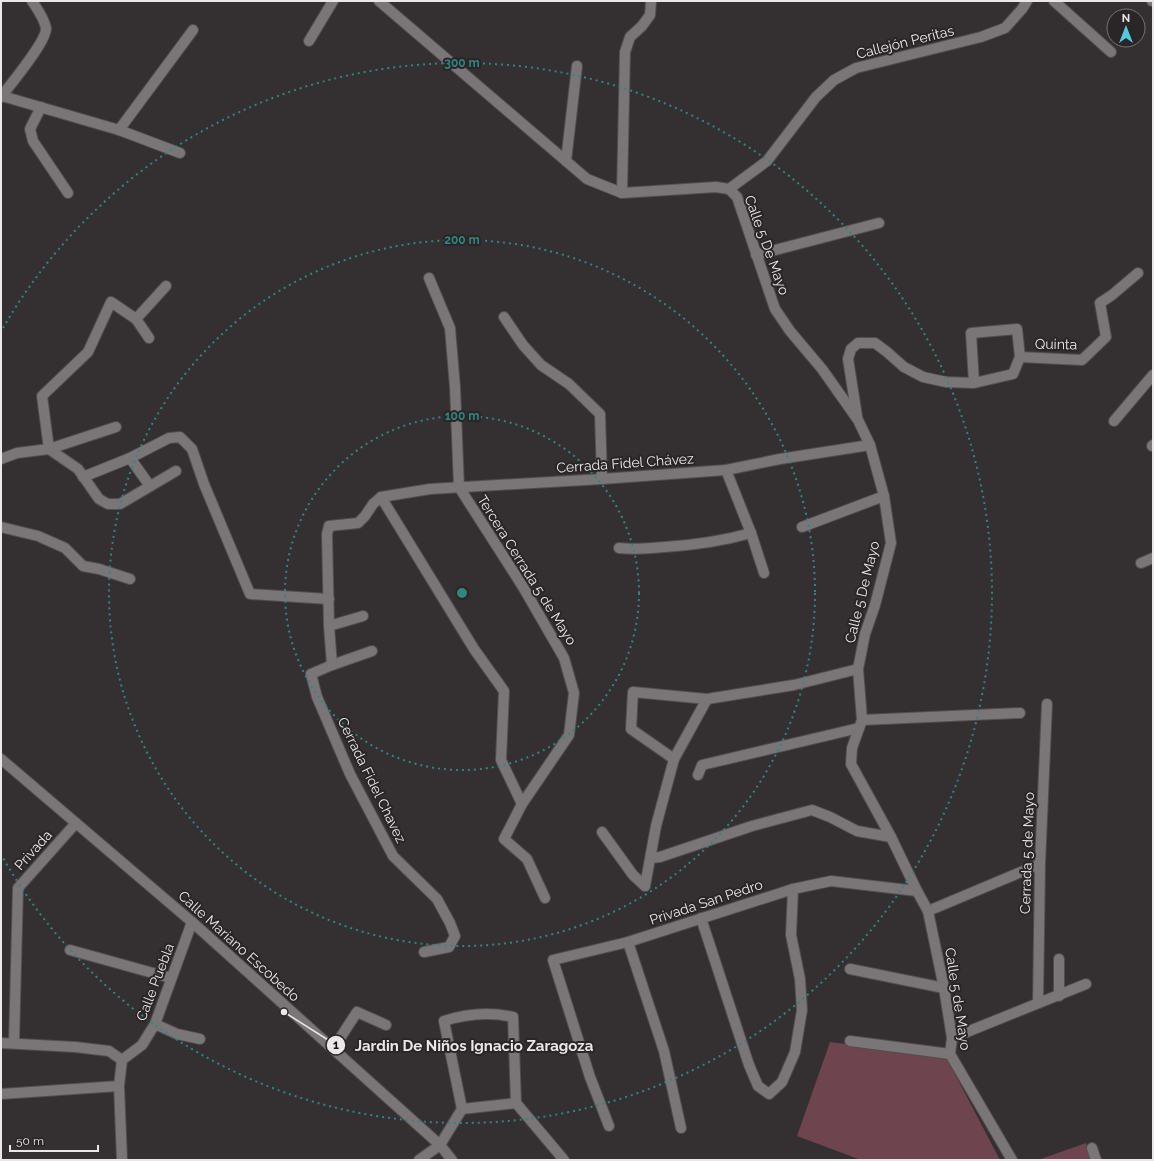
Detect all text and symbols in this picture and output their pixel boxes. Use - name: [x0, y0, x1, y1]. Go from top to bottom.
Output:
- north arrow: [1106, 8, 1146, 48]
- text: N: [1122, 12, 1130, 25]
- street label: Callejón Peritas: [854, 22, 956, 62]
- text: 300 m: [444, 56, 480, 70]
- street label: Calle 5 De Mayo: [742, 193, 792, 297]
- text: 200 m: [444, 233, 480, 247]
- street label: Quinta: [1035, 336, 1077, 352]
- text: 100 m: [445, 409, 479, 423]
- street label: Cerrada Fidel Chávez: [556, 450, 694, 476]
- street label: Tercera Cerrada 5 de Mayo: [474, 492, 580, 648]
- street label: Calle 5 De Mayo: [842, 539, 882, 645]
- centre of rings: [455, 586, 469, 600]
- street label: Cerrada Fidel Chavez: [335, 715, 409, 845]
- street label: Cerrada 5 de Mayo: [1017, 792, 1037, 914]
- street label: Privada: [11, 827, 55, 873]
- street label: Privada San Pedro: [647, 876, 765, 928]
- street label: Calle Mariano Escobedo: [175, 887, 303, 1005]
- street label: Calle Puebla: [133, 941, 177, 1023]
- street label: Calle 5 de Mayo: [942, 947, 974, 1051]
- callout: Jardin De Niños Ignacio Zaragoza: [326, 1032, 601, 1059]
- text: Jardin De Niños Ignacio Zaragoza: [355, 1037, 594, 1055]
- text: 1: [333, 1038, 339, 1052]
- scale bar: [10, 1127, 98, 1153]
- text: 50 m: [16, 1134, 44, 1148]

